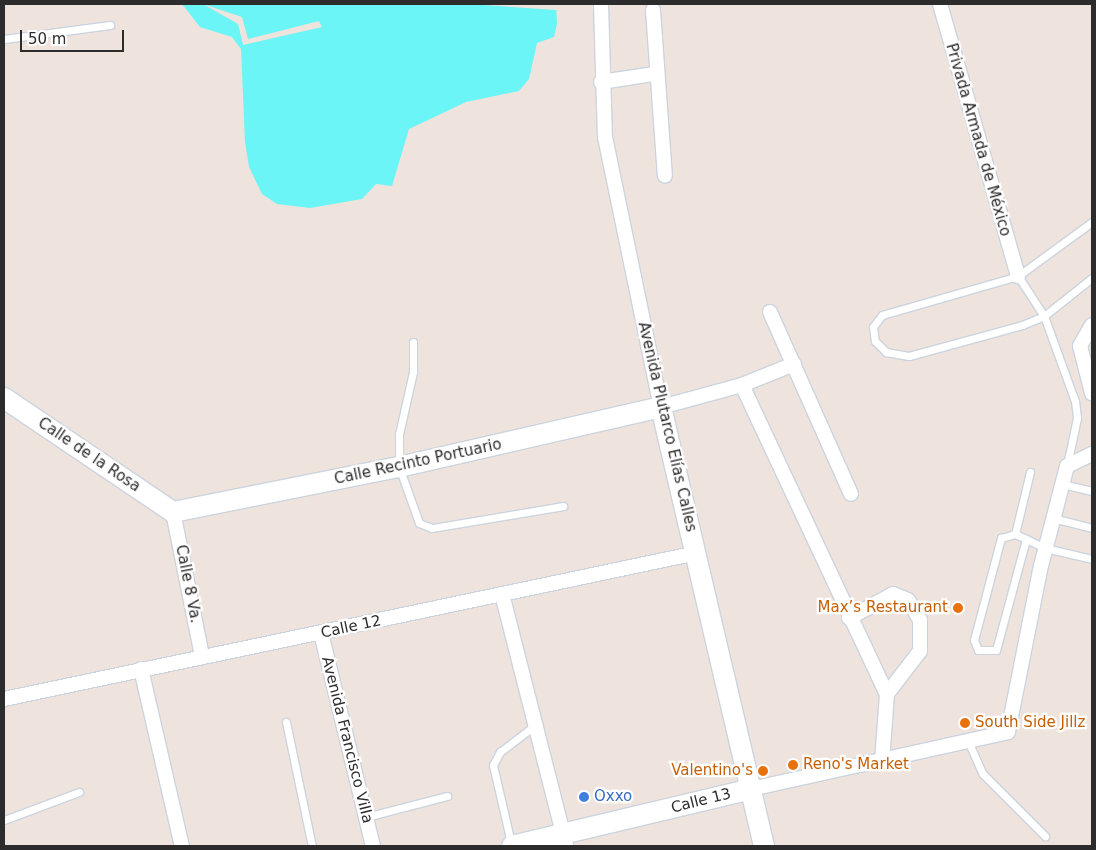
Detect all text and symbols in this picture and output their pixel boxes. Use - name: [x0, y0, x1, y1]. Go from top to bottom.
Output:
- scale bar: [22, 20, 126, 52]
- text: 50 m: [28, 30, 66, 48]
- street label: Privada Armada de México: [942, 41, 1014, 239]
- street label: Avenida Plutarco Elías Calles: [634, 320, 700, 534]
- street label: Calle de la Rosa: [34, 414, 144, 496]
- street label: Calle Recinto Portuario: [333, 435, 503, 489]
- street label: Calle 8 Va.: [172, 543, 204, 625]
- place label: Max’s Restaurant: [818, 599, 948, 617]
- marker: Max’s Restaurant: [952, 602, 964, 614]
- street label: Calle 12: [319, 612, 383, 642]
- street label: Avenida Francisco Villa: [318, 655, 376, 825]
- place label: South Side Jillz: [975, 714, 1085, 732]
- marker: South Side Jillz: [959, 717, 971, 729]
- place label: Reno's Market: [803, 756, 909, 774]
- marker: Reno's Market: [787, 759, 799, 771]
- place label: Valentino's: [671, 762, 753, 780]
- marker: Valentino's: [757, 765, 769, 777]
- street label: Calle 13: [669, 785, 733, 817]
- place label: Oxxo: [594, 788, 632, 806]
- marker: Oxxo: [578, 791, 590, 803]

